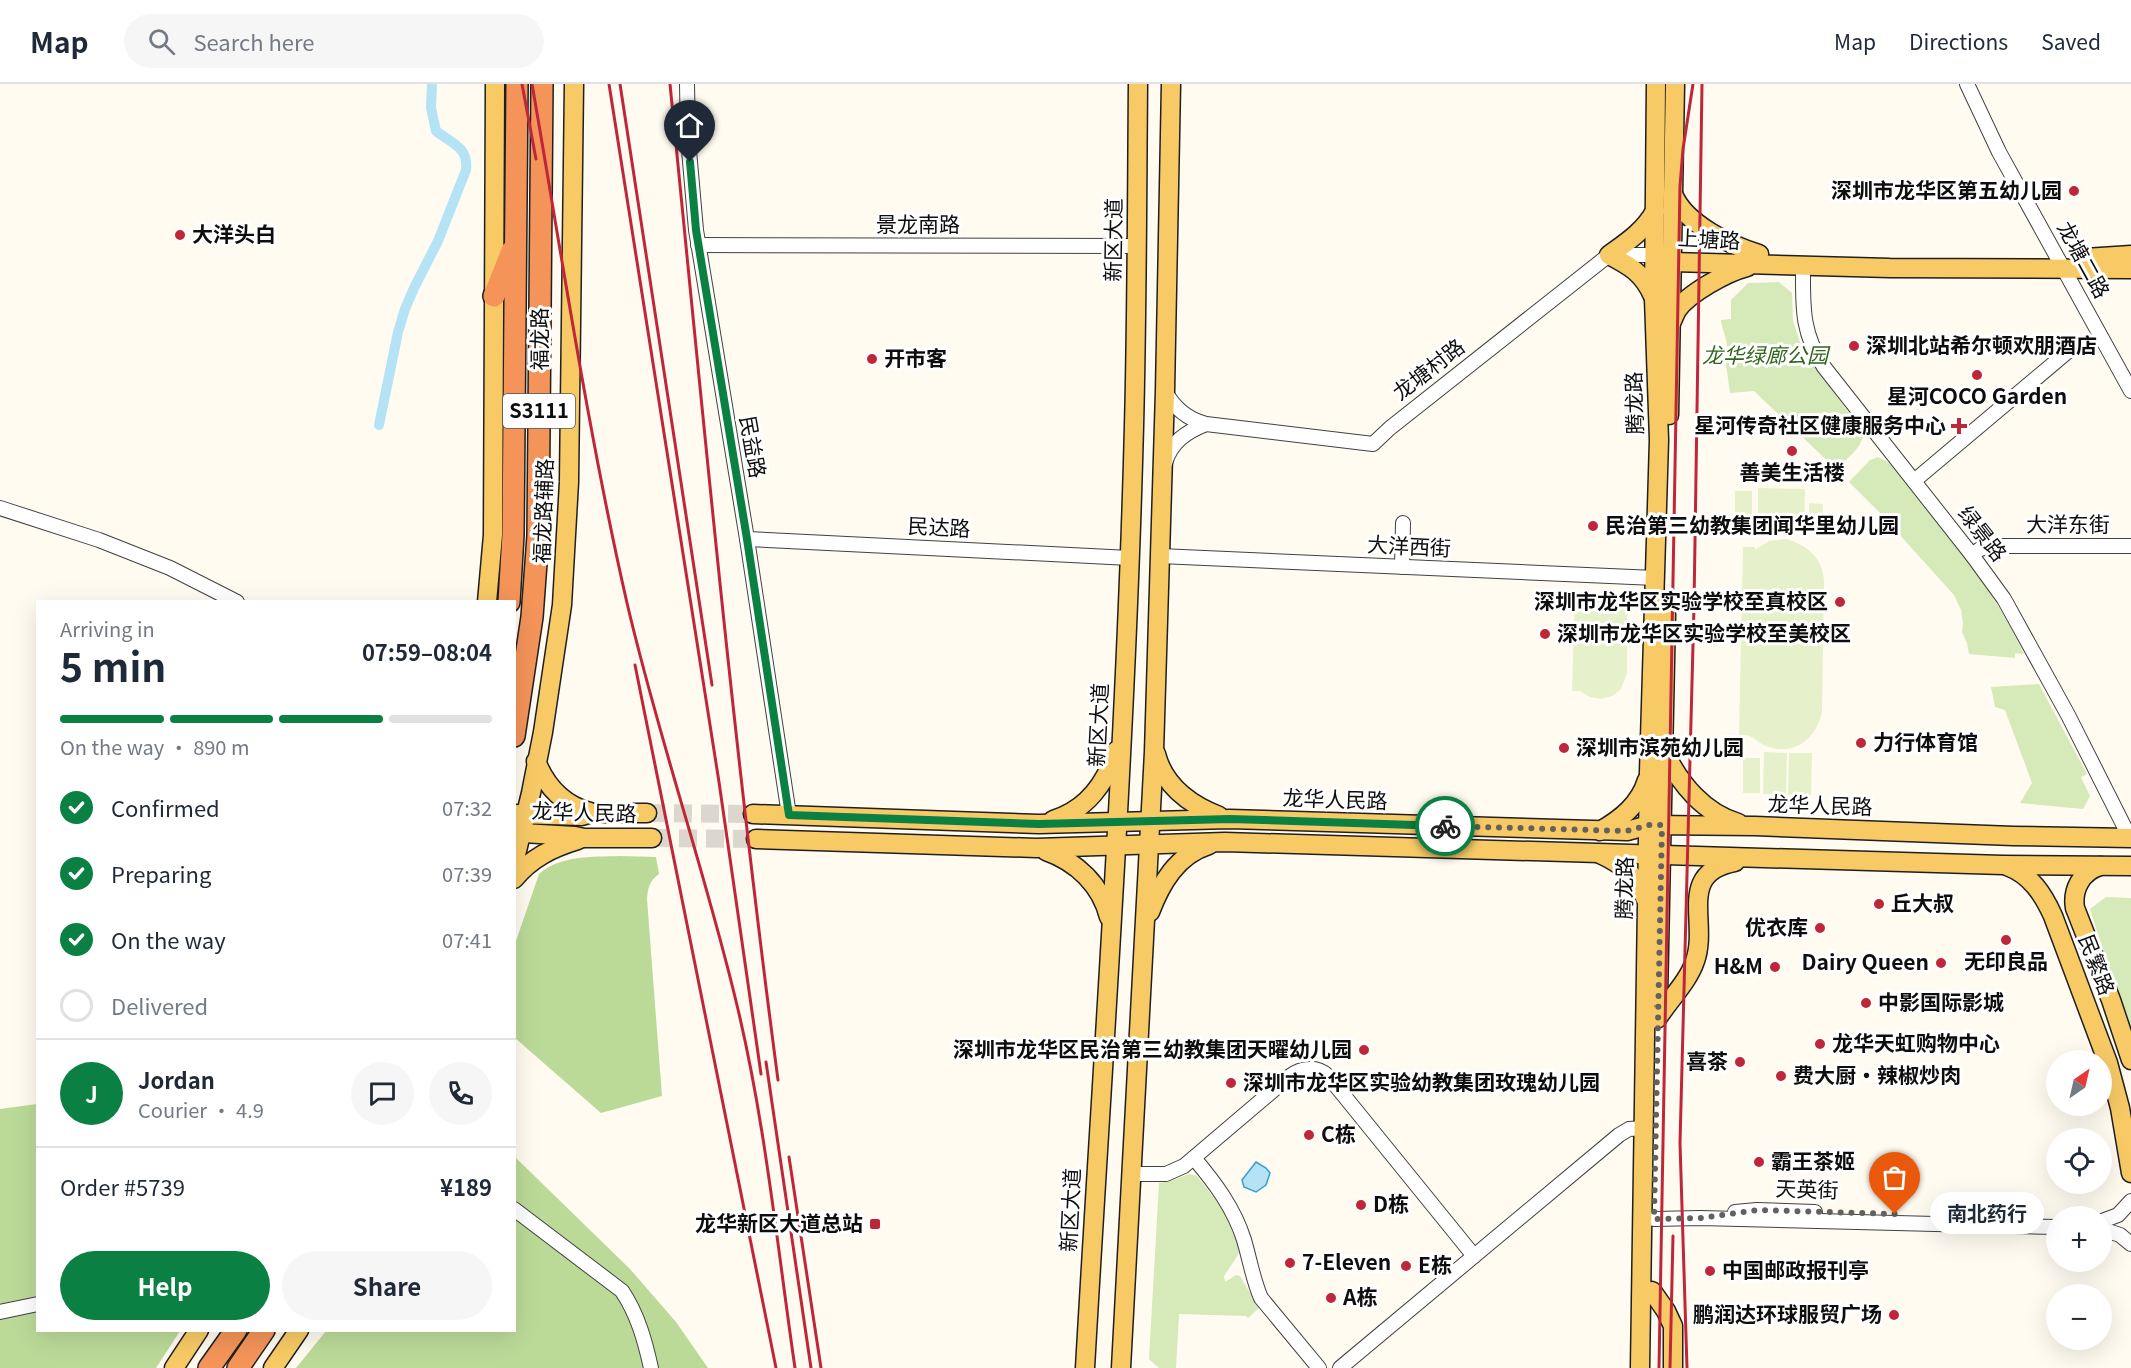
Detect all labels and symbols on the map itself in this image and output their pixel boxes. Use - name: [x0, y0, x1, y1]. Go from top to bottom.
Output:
- pin: [664, 100, 715, 162]
- place label: 深圳市龙华区第五幼儿园: [1831, 174, 2062, 204]
- marker: 深圳市龙华区第五幼儿园: [2067, 184, 2081, 198]
- street label: 新区大道: [1096, 198, 1128, 282]
- street label: 景龙南路: [876, 208, 960, 238]
- street label: 龙塘二路: [2051, 215, 2118, 303]
- place label: 大洋头白: [192, 218, 276, 248]
- street label: 上塘路: [1677, 221, 1741, 255]
- marker: 大洋头白: [173, 228, 187, 242]
- street label: 福龙路: [523, 308, 553, 371]
- place label: 深圳北站希尔顿欢朋酒店: [1866, 329, 2097, 359]
- street label: 龙塘村路: [1385, 331, 1470, 406]
- park label: 龙华绿廊公园: [1702, 339, 1831, 369]
- marker: 深圳北站希尔顿欢朋酒店: [1847, 339, 1861, 353]
- place label: 开市客: [884, 342, 947, 372]
- marker: 开市客: [865, 352, 879, 366]
- marker: 星河COCO Garden: [1970, 368, 1984, 382]
- street label: 腾龙路: [1617, 371, 1649, 435]
- place label: 星河COCO Garden: [1887, 380, 2067, 410]
- road number: S3111: [503, 394, 575, 428]
- place label: 星河传奇社区健康服务中心: [1694, 409, 1946, 439]
- street label: 民益路: [734, 413, 774, 480]
- marker: 星河传奇社区健康服务中心: [1950, 417, 1968, 435]
- marker: 善美生活楼: [1785, 444, 1799, 458]
- place label: 善美生活楼: [1740, 456, 1845, 486]
- street label: 福龙路辅路: [525, 458, 559, 564]
- street label: 绿景路: [1952, 499, 2015, 567]
- street label: 大洋东街: [2026, 508, 2110, 538]
- street label: 民达路: [907, 509, 971, 543]
- place label: 民治第三幼教集团闻华里幼儿园: [1605, 509, 1899, 539]
- marker: 民治第三幼教集团闻华里幼儿园: [1586, 519, 1600, 533]
- street label: 大洋西街: [1366, 528, 1452, 562]
- place label: 深圳市龙华区实验学校至真校区: [1534, 585, 1828, 615]
- marker: 深圳市龙华区实验学校至真校区: [1833, 595, 1847, 609]
- place label: 深圳市龙华区实验学校至美校区: [1557, 617, 1851, 647]
- marker: 深圳市龙华区实验学校至美校区: [1538, 627, 1552, 641]
- street label: 新区大道: [1080, 682, 1114, 768]
- place label: 力行体育馆: [1873, 726, 1978, 756]
- place label: 深圳市滨苑幼儿园: [1576, 731, 1744, 761]
- marker: 力行体育馆: [1854, 736, 1868, 750]
- marker: 深圳市滨苑幼儿园: [1557, 741, 1571, 755]
- street label: 龙华人民路: [1282, 781, 1388, 815]
- street label: 龙华人民路: [1767, 787, 1873, 821]
- street label: 龙华人民路: [531, 794, 637, 828]
- courier: [1415, 796, 1475, 856]
- street label: 腾龙路: [1607, 856, 1639, 920]
- place label: 丘大叔: [1891, 887, 1954, 917]
- marker: 丘大叔: [1872, 897, 1886, 911]
- place label: 优衣库: [1745, 911, 1808, 941]
- marker: 优衣库: [1813, 921, 1827, 935]
- street label: 民繁路: [2073, 929, 2123, 999]
- marker: 无印良品: [1999, 933, 2013, 947]
- place label: 无印良品: [1964, 945, 2048, 975]
- place label: Dairy Queen: [1802, 946, 1929, 976]
- place label: H&M: [1714, 950, 1763, 980]
- marker: Dairy Queen: [1934, 956, 1948, 970]
- marker: H&M: [1768, 960, 1782, 974]
- place label: 中影国际影城: [1878, 986, 2004, 1016]
- marker: 中影国际影城: [1859, 996, 1873, 1010]
- place label: 龙华天虹购物中心: [1832, 1027, 2000, 1057]
- place label: 深圳市龙华区民治第三幼教集团天曜幼儿园: [953, 1033, 1352, 1063]
- marker: 龙华天虹购物中心: [1813, 1037, 1827, 1051]
- marker: 深圳市龙华区民治第三幼教集团天曜幼儿园: [1357, 1043, 1371, 1057]
- place label: 喜茶: [1686, 1045, 1728, 1075]
- north arrow: [2046, 1050, 2112, 1116]
- marker: 喜茶: [1733, 1055, 1747, 1069]
- place label: 费大厨·辣椒炒肉: [1793, 1059, 1961, 1089]
- place label: 深圳市龙华区实验幼教集团玫瑰幼儿园: [1243, 1066, 1600, 1096]
- marker: 费大厨·辣椒炒肉: [1774, 1069, 1788, 1083]
- marker: 深圳市龙华区实验幼教集团玫瑰幼儿园: [1224, 1076, 1238, 1090]
- place label: C栋: [1321, 1118, 1356, 1148]
- marker: C栋: [1302, 1128, 1316, 1142]
- place label: 霸王茶姬: [1771, 1145, 1855, 1175]
- pin: [1869, 1152, 1920, 1214]
- marker: 霸王茶姬: [1752, 1155, 1766, 1169]
- street label: 新区大道: [1052, 1167, 1086, 1253]
- street label: 天英街: [1775, 1172, 1839, 1204]
- place label: D栋: [1373, 1188, 1409, 1218]
- callout: 南北药行: [1931, 1193, 2045, 1235]
- marker: D栋: [1354, 1198, 1368, 1212]
- place label: 龙华新区大道总站: [695, 1207, 863, 1237]
- marker: 龙华新区大道总站: [868, 1217, 882, 1231]
- place label: 7-Eleven: [1302, 1246, 1391, 1276]
- place label: E栋: [1418, 1249, 1452, 1279]
- place label: 中国邮政报刊亭: [1722, 1254, 1869, 1284]
- marker: 7-Eleven: [1283, 1256, 1297, 1270]
- marker: E栋: [1399, 1259, 1413, 1273]
- marker: 中国邮政报刊亭: [1703, 1264, 1717, 1278]
- place label: A栋: [1342, 1281, 1377, 1311]
- marker: A栋: [1324, 1291, 1338, 1305]
- place label: 鹏润达环球服贸广场: [1693, 1298, 1882, 1328]
- marker: 鹏润达环球服贸广场: [1887, 1308, 1901, 1322]

